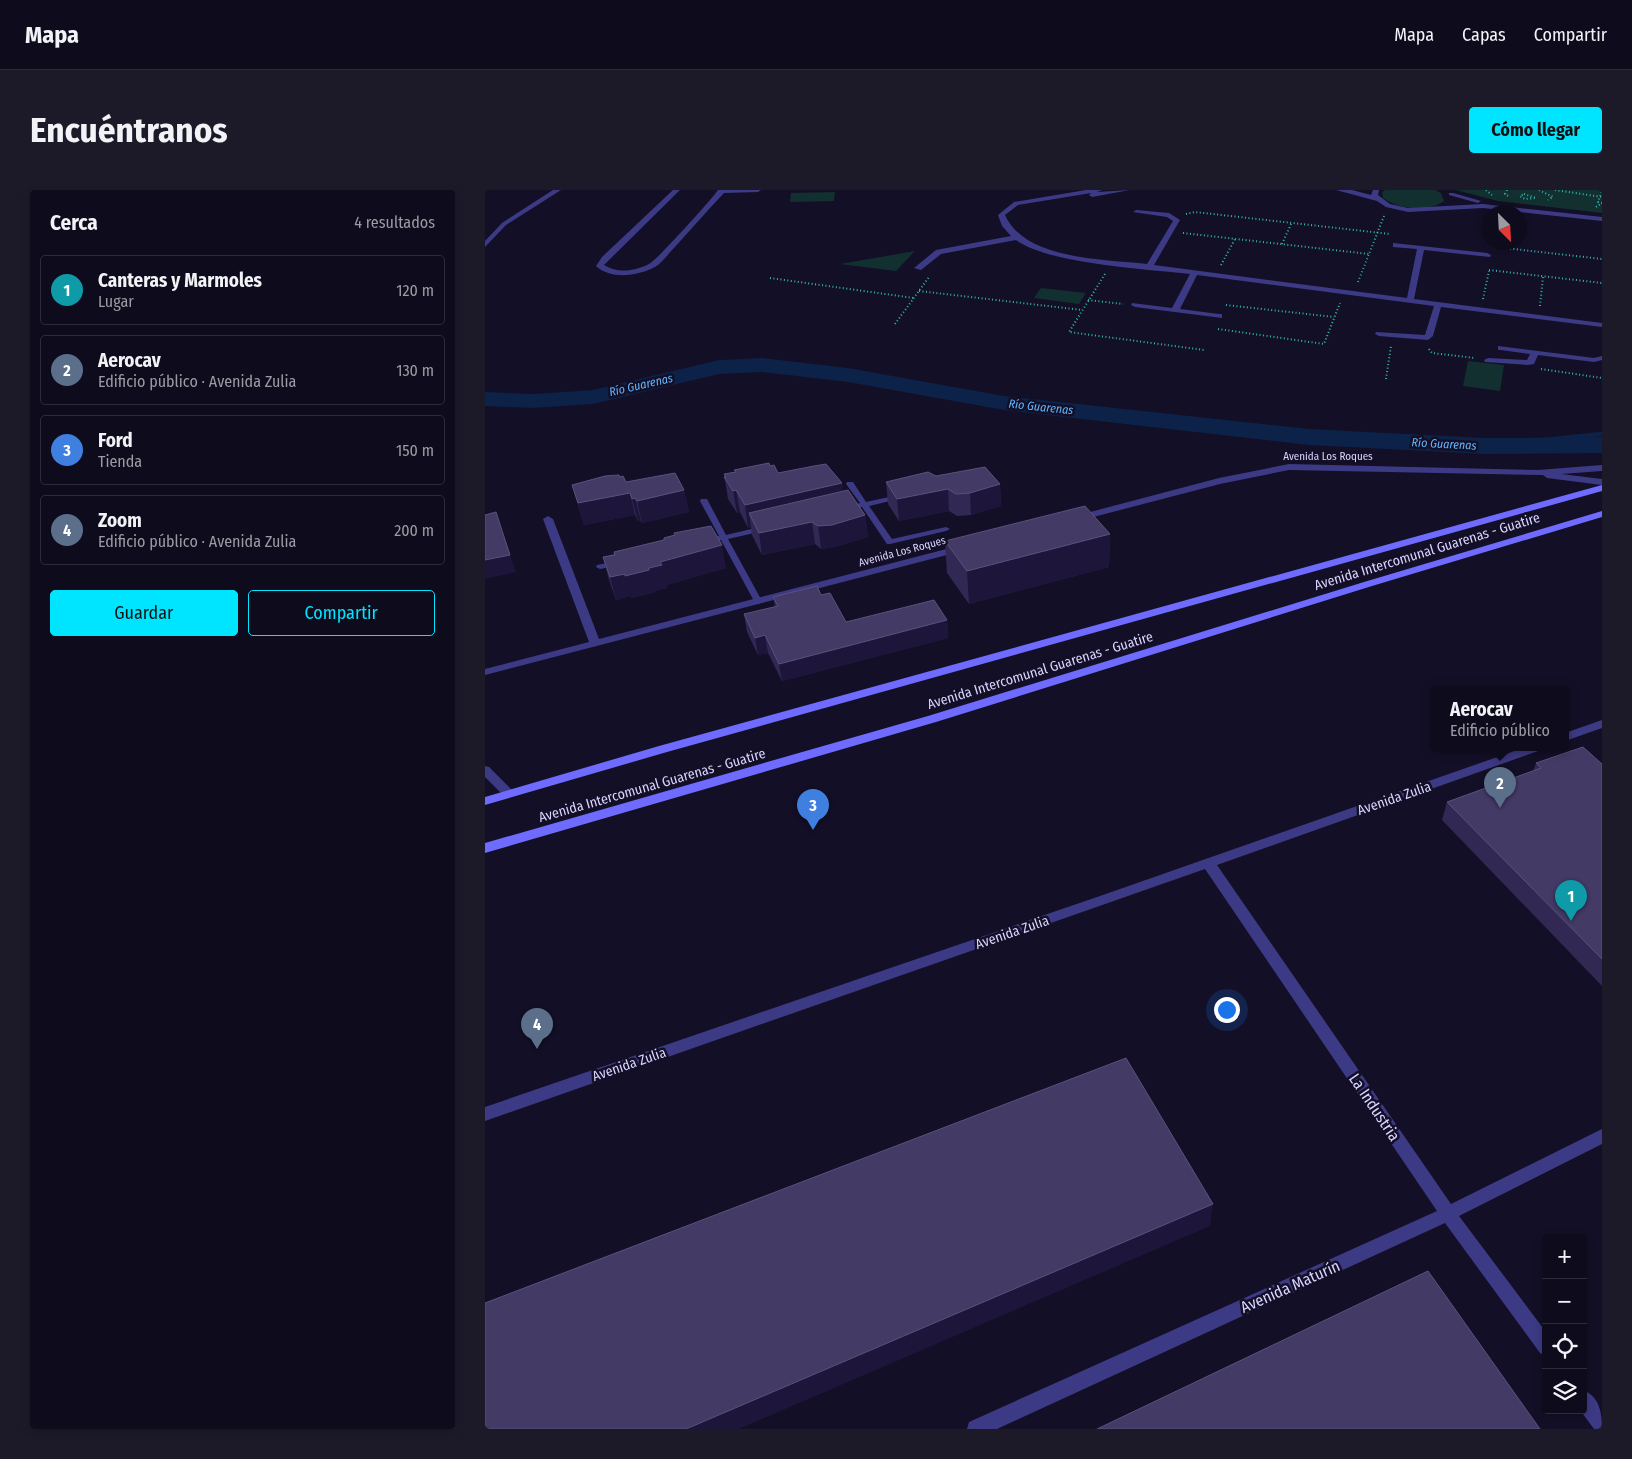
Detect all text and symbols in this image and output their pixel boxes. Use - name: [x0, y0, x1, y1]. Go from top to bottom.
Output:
- text: Mapa: [25, 21, 79, 49]
- text: Mapa: [1394, 24, 1434, 46]
- text: Capas: [1462, 24, 1506, 46]
- text: Compartir: [1534, 24, 1607, 46]
- button: Cómo llegar: [1469, 107, 1602, 153]
- text: Encuéntranos: [30, 109, 228, 151]
- north arrow: [1482, 205, 1527, 250]
- text: Cerca: [50, 210, 98, 236]
- text: 4 resultados: [354, 213, 435, 232]
- text: Canteras y Marmoles: [98, 269, 262, 292]
- text: 1: [64, 281, 70, 300]
- text: 120 m: [396, 281, 434, 300]
- text: Lugar: [98, 292, 134, 311]
- text: Aerocav: [98, 349, 161, 372]
- text: 2: [63, 361, 71, 380]
- text: 130 m: [396, 361, 434, 380]
- water label: Río Guarenas: [608, 371, 674, 399]
- text: Edificio público · Avenida Zulia: [98, 372, 296, 391]
- water label: Río Guarenas: [1008, 397, 1074, 417]
- text: Ford: [98, 429, 133, 452]
- water label: Río Guarenas: [1411, 435, 1477, 453]
- text: 3: [63, 441, 71, 460]
- text: 150 m: [396, 441, 434, 460]
- street label: Avenida Los Roques: [1283, 450, 1373, 463]
- text: Tienda: [98, 452, 142, 471]
- text: Zoom: [98, 509, 142, 532]
- street label: Avenida Intercomunal Guarenas - Guatire: [1312, 509, 1542, 594]
- text: 4: [63, 521, 71, 540]
- text: 200 m: [394, 521, 434, 540]
- text: Edificio público · Avenida Zulia: [98, 532, 296, 551]
- street label: Avenida Los Roques: [857, 534, 947, 569]
- button: Guardar: [50, 590, 238, 636]
- button: Compartir: [248, 590, 435, 636]
- street label: Avenida Intercomunal Guarenas - Guatire: [925, 628, 1155, 713]
- popup: [1431, 686, 1569, 751]
- text: Aerocav: [1450, 698, 1513, 721]
- text: Edificio público: [1450, 721, 1550, 740]
- street label: Avenida Intercomunal Guarenas - Guatire: [537, 745, 768, 826]
- pin: 2: [1484, 767, 1516, 808]
- street label: Avenida Zulia: [1355, 778, 1433, 819]
- pin: 3: [797, 789, 829, 830]
- pin: 1: [1555, 880, 1587, 921]
- street label: Avenida Zulia: [973, 912, 1051, 953]
- your location: [1214, 997, 1240, 1023]
- pin: 4: [521, 1008, 553, 1049]
- street label: Avenida Zulia: [590, 1044, 668, 1085]
- street label: La Industria: [1345, 1070, 1404, 1145]
- map controls: [1542, 1234, 1587, 1414]
- button: +: [1542, 1234, 1587, 1279]
- street label: Avenida Maturín: [1238, 1256, 1343, 1317]
- button: −: [1542, 1279, 1587, 1324]
- button: locate: [1542, 1324, 1587, 1369]
- button: layers: [1542, 1369, 1587, 1414]

